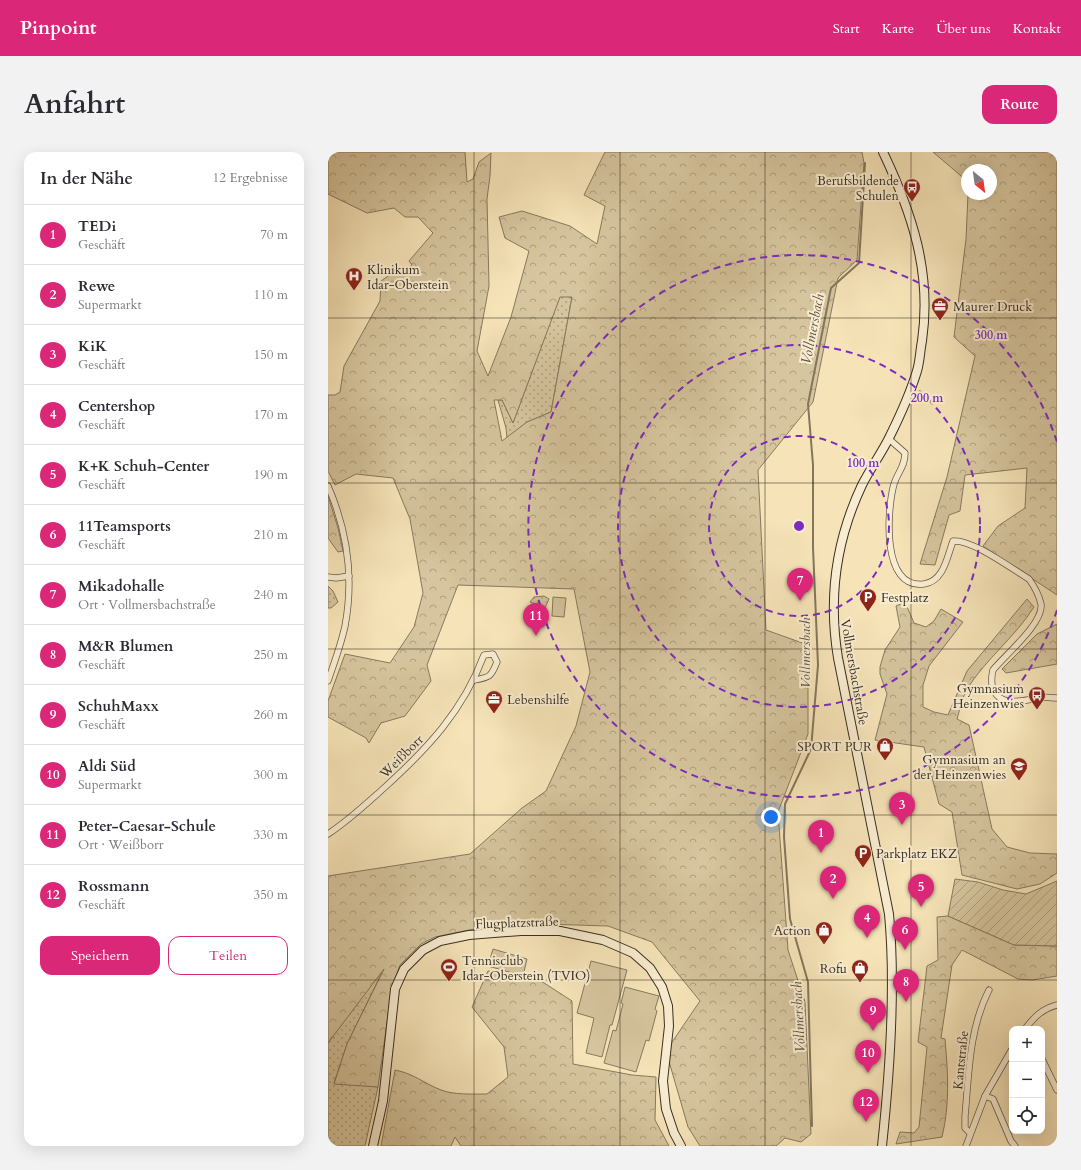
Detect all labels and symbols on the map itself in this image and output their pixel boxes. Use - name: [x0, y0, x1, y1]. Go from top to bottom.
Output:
- north arrow: [961, 164, 997, 200]
- place label: Berufsbildende Schulen: [817, 172, 900, 205]
- bus stop icon: Berufsbildende Schulen: [902, 177, 922, 202]
- place label: Klinikum Idar-Oberstein: [367, 261, 449, 294]
- hospital icon: Klinikum Idar-Oberstein: [344, 266, 364, 291]
- water label: Vollmersbach: [796, 292, 829, 366]
- office icon: Maurer Druck: [930, 296, 950, 321]
- place label: Maurer Druck: [953, 298, 1032, 316]
- text: 300 m: [975, 327, 1008, 343]
- text: 200 m: [911, 390, 944, 406]
- text: 100 m: [847, 455, 880, 471]
- centre of rings: [792, 519, 806, 533]
- pin: 7: [787, 568, 813, 601]
- parking icon: Festplatz: [858, 587, 878, 612]
- place label: Festplatz: [881, 589, 929, 607]
- pin: 11: [523, 603, 549, 636]
- water label: Vollmersbach: [796, 617, 815, 689]
- street label: Vollmersbachstraße: [836, 618, 872, 727]
- place label: Gymnasium Heinzenwies: [953, 680, 1024, 713]
- bus stop icon: Gymnasium Heinzenwies: [1027, 685, 1047, 710]
- office icon: Lebenshilfe: [484, 689, 504, 714]
- place label: Lebenshilfe: [507, 691, 569, 709]
- street label: Weißborr: [375, 731, 428, 783]
- shop icon: SPORT PUR: [875, 736, 895, 761]
- place label: SPORT PUR: [797, 738, 872, 756]
- place label: Gymnasium an der Heinzenwies: [914, 751, 1007, 784]
- school or university icon: Gymnasium an der Heinzenwies: [1009, 756, 1029, 781]
- pin: 3: [889, 792, 915, 825]
- your location: [761, 807, 781, 827]
- pin: 1: [808, 820, 834, 853]
- parking icon: Parkplatz EKZ: [853, 843, 873, 868]
- place label: Parkplatz EKZ: [876, 845, 957, 863]
- pin: 2: [820, 866, 846, 899]
- pin: 5: [908, 874, 934, 907]
- pin: 4: [854, 905, 880, 938]
- street label: Flugplatzstraße: [475, 913, 559, 933]
- pin: 6: [892, 917, 918, 950]
- shop icon: Action: [814, 920, 834, 945]
- place label: Action: [774, 922, 812, 940]
- place label: Tennisclub Idar-Oberstein (TVIO): [462, 952, 590, 985]
- sports icon: Tennisclub Idar-Oberstein (TVIO): [439, 957, 459, 982]
- shop icon: Rofu: [850, 958, 870, 983]
- place label: Rofu: [820, 960, 847, 978]
- pin: 8: [893, 969, 919, 1002]
- water label: Vollmersbach: [787, 981, 810, 1053]
- pin: 9: [860, 998, 886, 1031]
- street label: Kantstraße: [949, 1030, 973, 1091]
- pin: 10: [855, 1040, 881, 1073]
- pin: 12: [853, 1089, 879, 1122]

